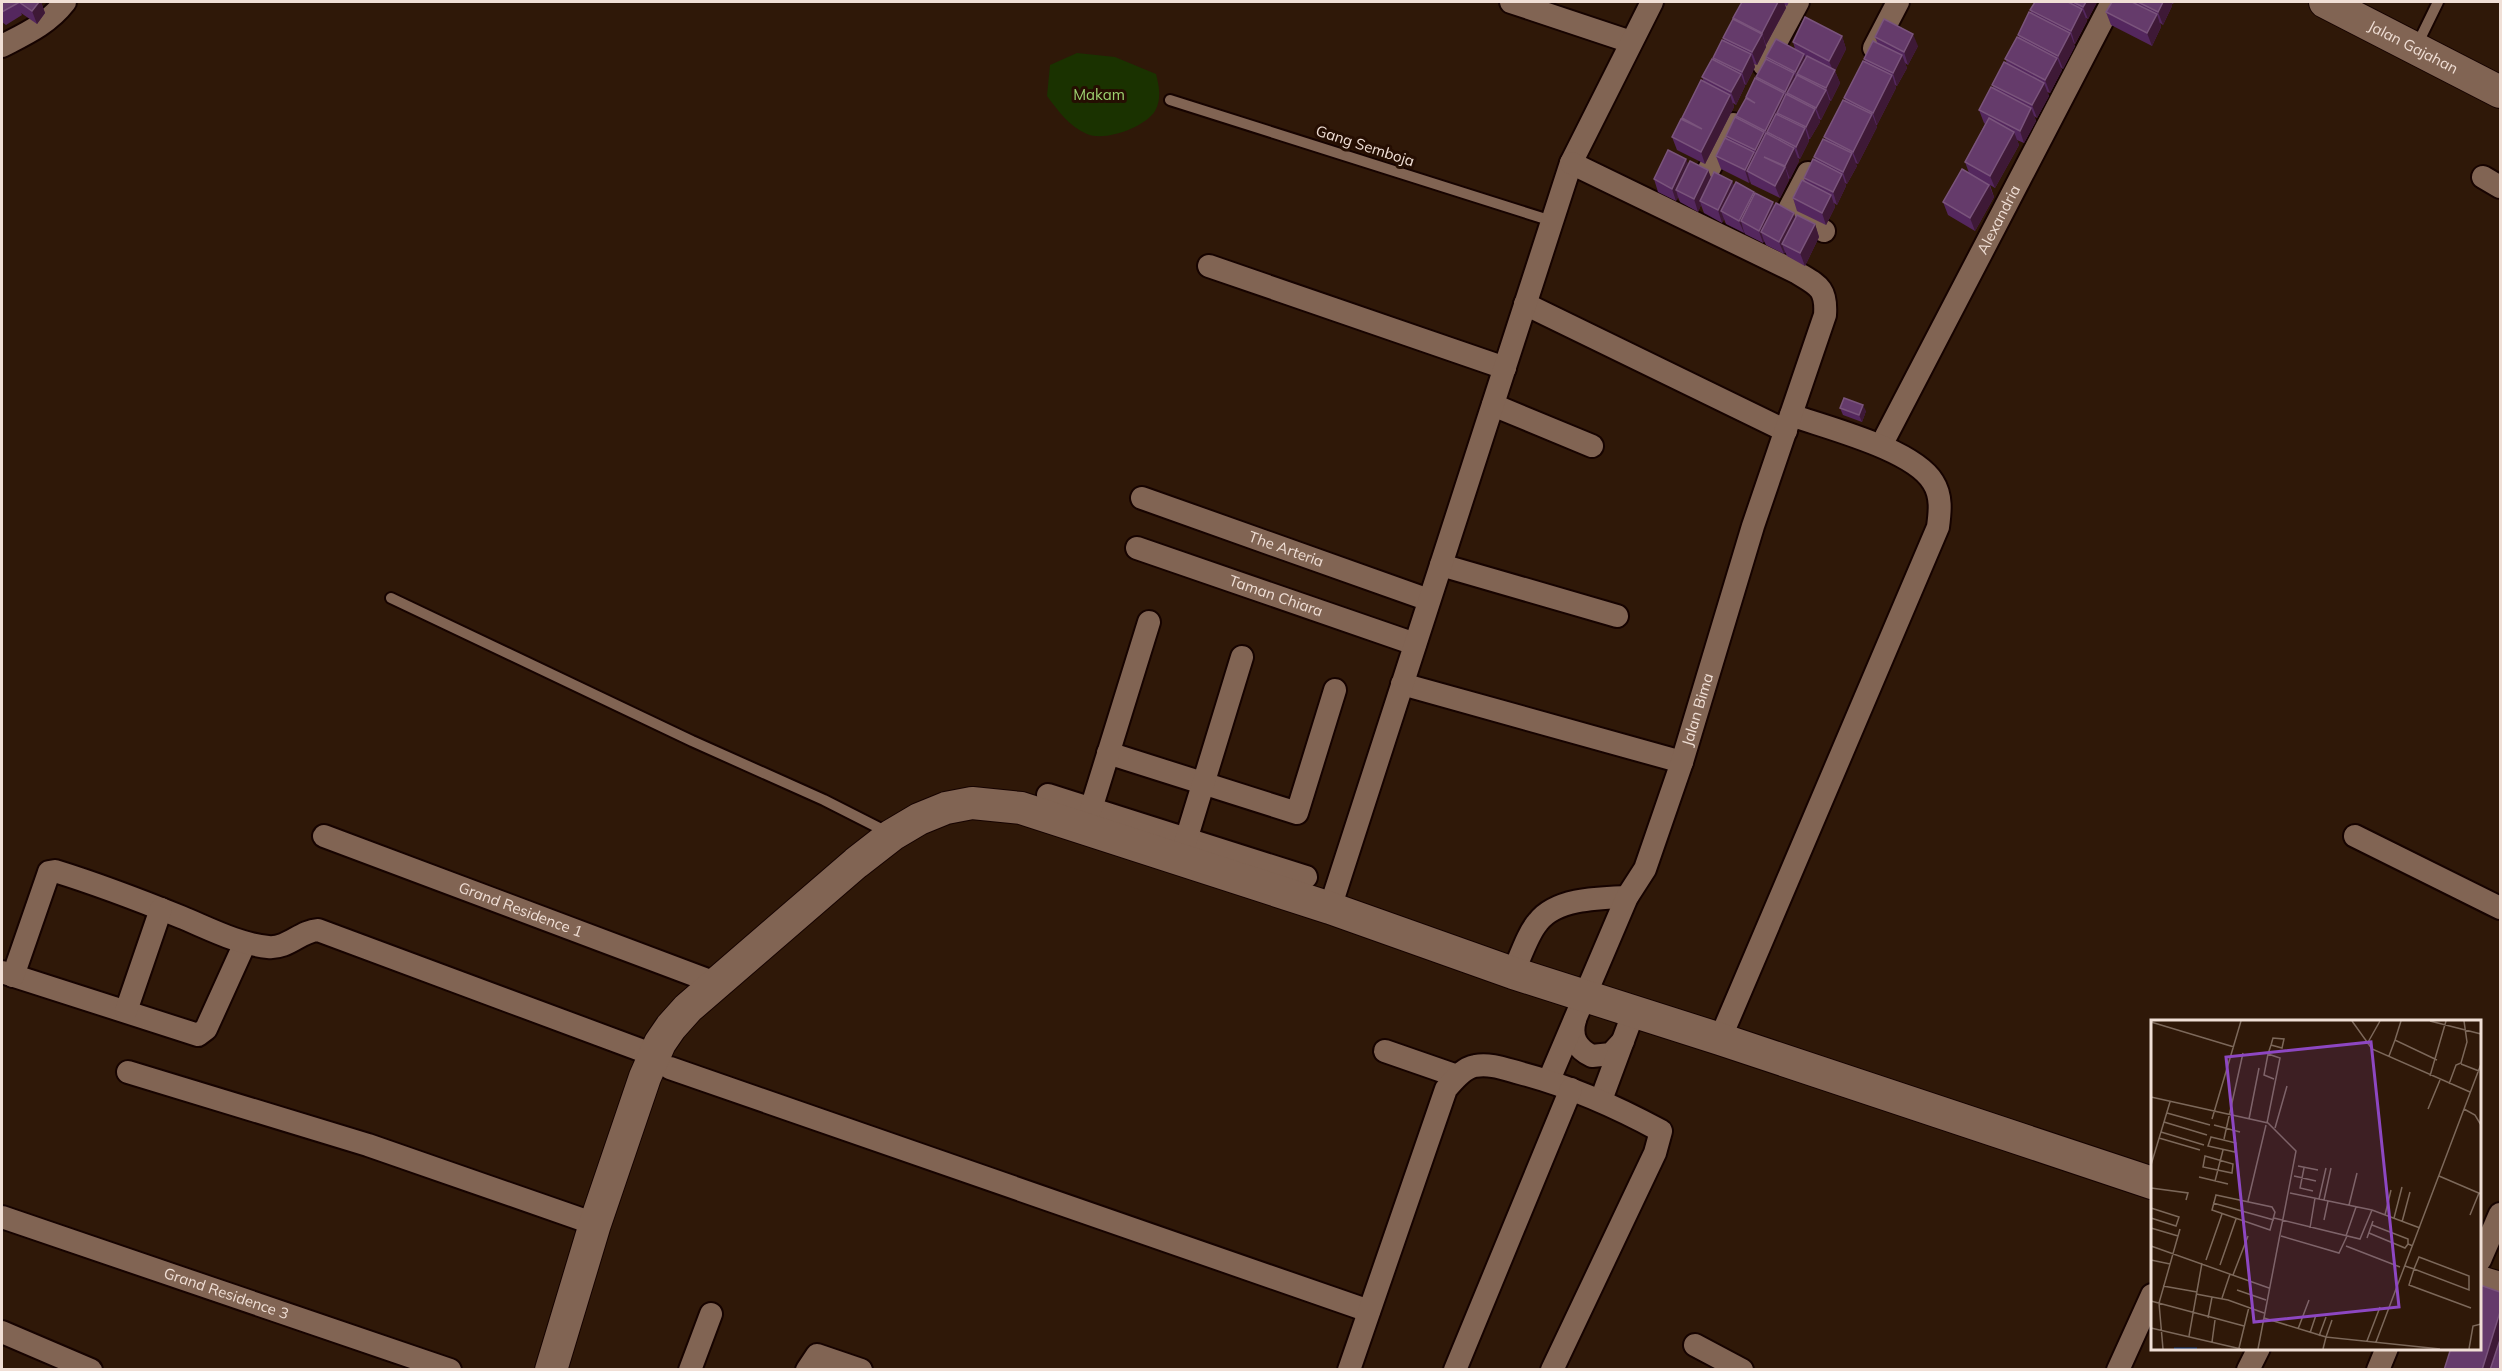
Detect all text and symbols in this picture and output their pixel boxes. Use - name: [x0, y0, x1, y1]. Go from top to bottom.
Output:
- street label: Jalan Gajahan: [2365, 16, 2461, 78]
- park label: Makam: [1073, 85, 1125, 104]
- street label: Gang Semboja: [1313, 121, 1417, 170]
- street label: Alexandria: [1972, 181, 2024, 257]
- street label: The Arteria: [1246, 527, 1326, 571]
- street label: Taman Chiara: [1227, 571, 1325, 620]
- street label: Jalan Bima: [1677, 671, 1717, 748]
- street label: Grand Residence 1: [456, 877, 585, 941]
- inset map: [2151, 1020, 2481, 1350]
- street label: Grand Residence 3: [161, 1263, 291, 1323]

